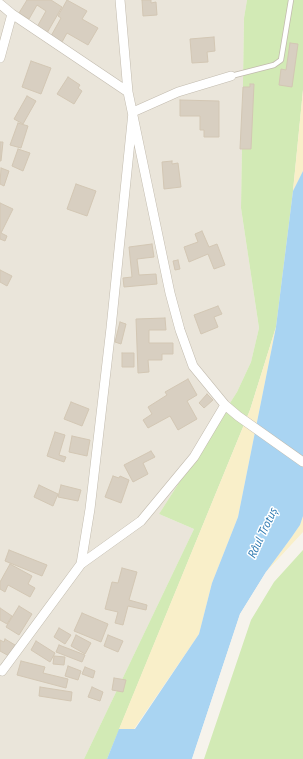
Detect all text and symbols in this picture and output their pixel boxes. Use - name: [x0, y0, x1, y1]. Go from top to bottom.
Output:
- water label: Râul Trotuș: [245, 505, 281, 561]

